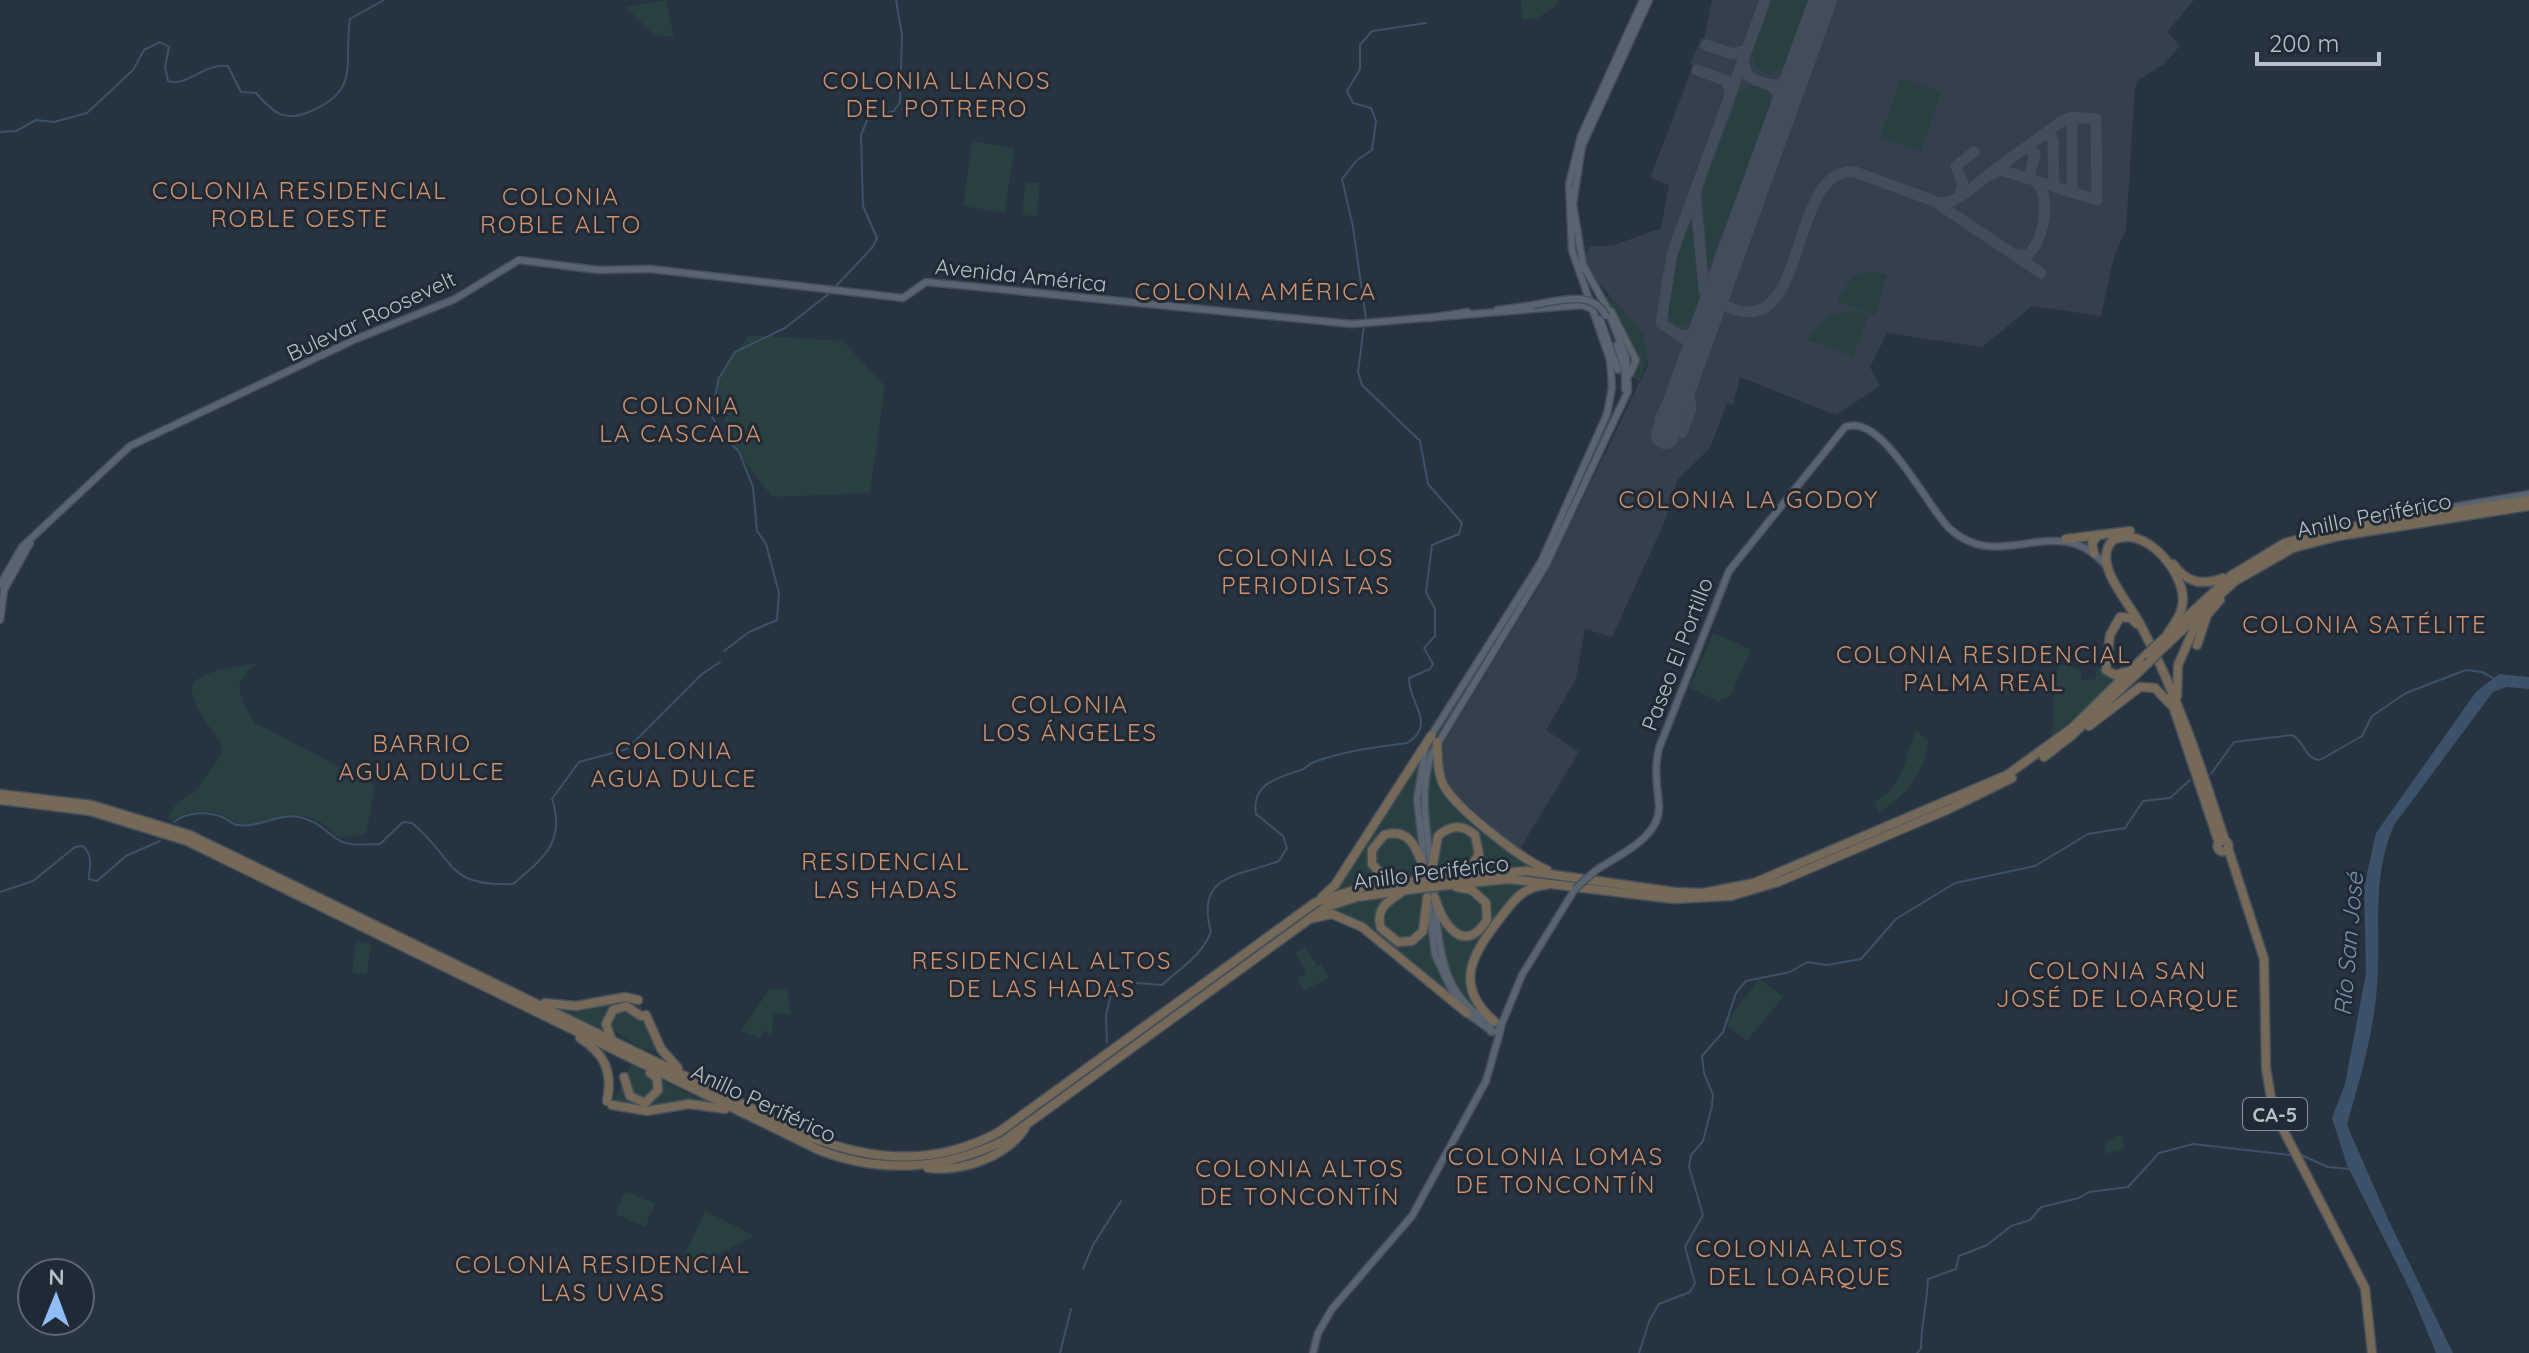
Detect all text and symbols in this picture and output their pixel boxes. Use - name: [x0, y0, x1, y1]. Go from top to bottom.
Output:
- scale bar: [2257, 16, 2379, 66]
- text: 200 m: [2269, 28, 2339, 58]
- district label: COLONIA LLANOS DEL POTRERO: [823, 65, 1051, 123]
- district label: COLONIA RESIDENCIAL ROBLE OESTE: [152, 175, 448, 233]
- district label: COLONIA ROBLE ALTO: [480, 181, 642, 239]
- street label: Avenida América: [934, 252, 1108, 298]
- street label: Bulevar Roosevelt: [282, 265, 460, 367]
- district label: COLONIA AMÉRICA: [1135, 276, 1377, 306]
- district label: COLONIA LA CASCADA: [599, 390, 763, 448]
- district label: COLONIA LA GODOY: [1619, 484, 1879, 514]
- street label: Anillo Periférico: [2294, 486, 2454, 544]
- district label: COLONIA LOS PERIODISTAS: [1218, 542, 1394, 600]
- street label: Paseo El Portillo: [1635, 573, 1719, 735]
- district label: COLONIA SATÉLITE: [2242, 609, 2488, 639]
- district label: COLONIA RESIDENCIAL PALMA REAL: [1836, 639, 2132, 697]
- district label: COLONIA LOS ÁNGELES: [982, 689, 1158, 747]
- district label: BARRIO AGUA DULCE: [338, 728, 506, 786]
- district label: COLONIA AGUA DULCE: [590, 735, 758, 793]
- district label: RESIDENCIAL LAS HADAS: [801, 846, 971, 904]
- street label: Anillo Periférico: [1352, 849, 1510, 895]
- water label: Río San José: [2327, 870, 2369, 1017]
- district label: RESIDENCIAL ALTOS DE LAS HADAS: [912, 945, 1172, 1003]
- district label: COLONIA SAN JOSÉ DE LOARQUE: [1996, 955, 2240, 1013]
- street label: Anillo Periférico: [687, 1057, 841, 1149]
- road number: CA-5: [2243, 1098, 2307, 1130]
- district label: COLONIA LOMAS DE TONCONTÍN: [1448, 1141, 1664, 1199]
- district label: COLONIA ALTOS DE TONCONTÍN: [1195, 1153, 1405, 1211]
- district label: COLONIA ALTOS DEL LOARQUE: [1695, 1233, 1905, 1291]
- district label: COLONIA RESIDENCIAL LAS UVAS: [455, 1249, 751, 1307]
- north arrow: [16, 1257, 96, 1337]
- text: N: [48, 1263, 65, 1291]

